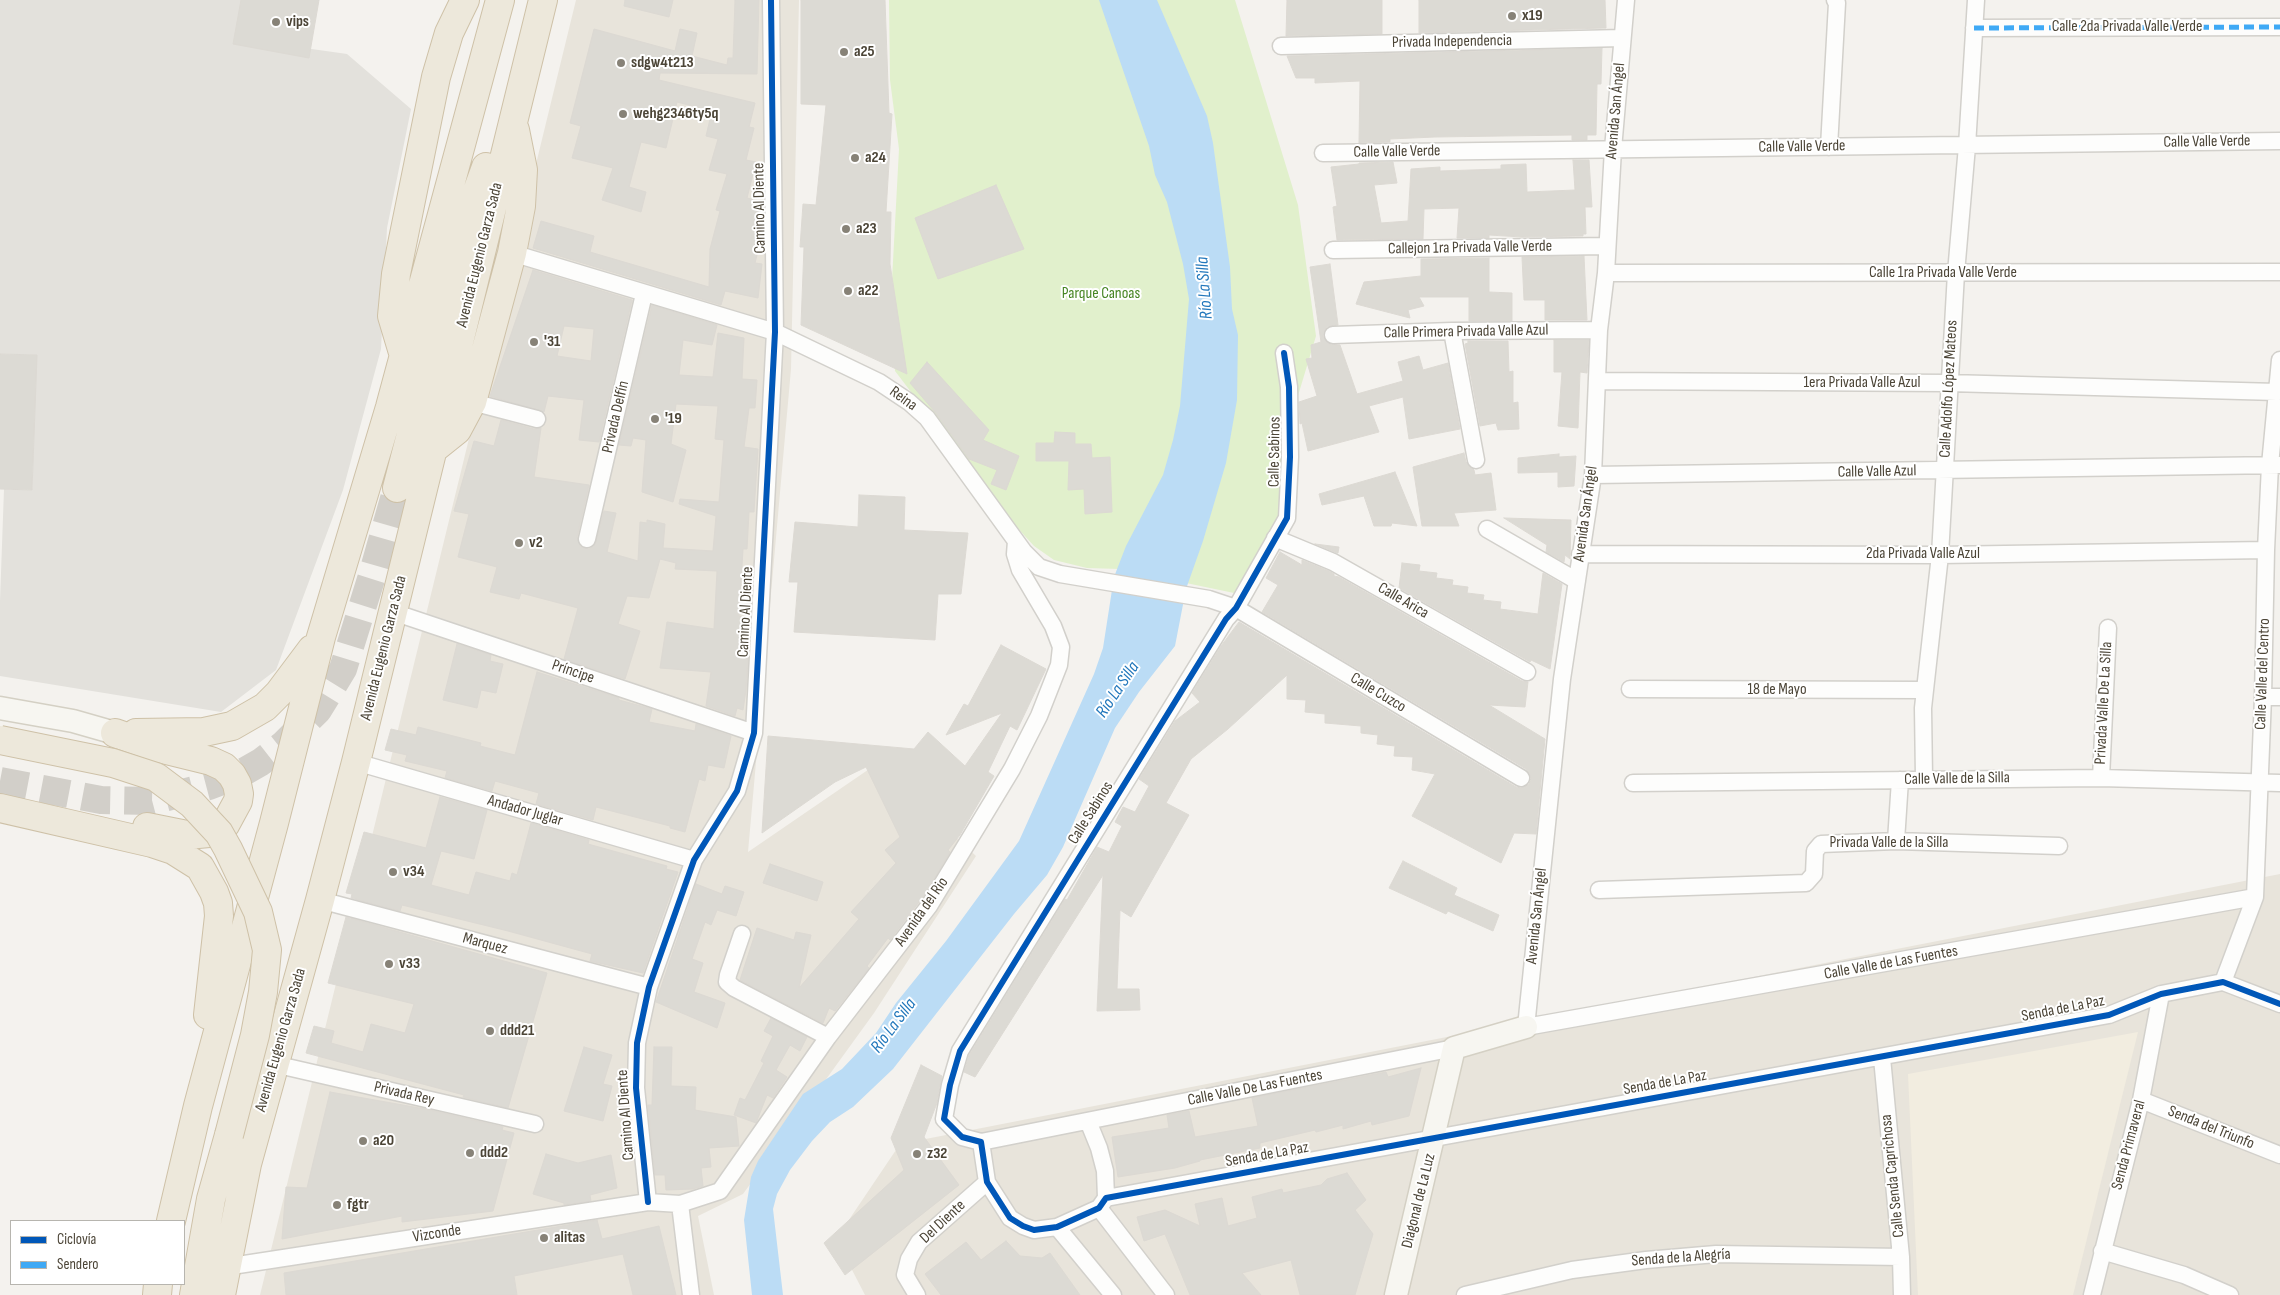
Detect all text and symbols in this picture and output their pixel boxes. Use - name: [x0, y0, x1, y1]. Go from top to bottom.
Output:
- place label: x19: [1522, 6, 1543, 26]
- marker: x19: [1506, 10, 1518, 22]
- place label: vips: [286, 12, 309, 32]
- marker: vips: [270, 16, 282, 28]
- street label: Calle 2da Privada Valle Verde: [2052, 17, 2202, 37]
- street label: Privada Independencia: [1392, 31, 1512, 53]
- place label: a25: [854, 42, 875, 62]
- marker: a25: [838, 46, 850, 58]
- place label: sdgw4t213: [631, 53, 694, 73]
- marker: sdgw4t213: [615, 57, 627, 69]
- street label: Avenida San Ángel: [1602, 62, 1630, 160]
- place label: wehg2346ty5q: [633, 104, 718, 124]
- marker: wehg2346ty5q: [617, 108, 629, 120]
- street label: Calle Valle Verde: [2163, 132, 2251, 152]
- street label: Calle Valle Verde: [1758, 137, 1846, 157]
- street label: Calle Valle Verde: [1353, 142, 1441, 162]
- place label: a24: [865, 148, 886, 168]
- marker: a24: [849, 152, 861, 164]
- street label: Camino Al Diente: [750, 162, 770, 254]
- street label: Avenida Eugenio Garza Sada: [453, 181, 507, 329]
- place label: a23: [856, 219, 877, 239]
- marker: a23: [840, 223, 852, 235]
- street label: Callejon 1ra Privada Valle Verde: [1388, 237, 1552, 259]
- water label: Río La Silla: [1192, 256, 1218, 320]
- street label: Calle 1ra Privada Valle Verde: [1869, 263, 2017, 283]
- place label: a22: [858, 281, 879, 301]
- park label: Parque Canoas: [1062, 284, 1140, 304]
- marker: a22: [842, 285, 854, 297]
- street label: Calle Adolfo López Mateos: [1936, 320, 1962, 458]
- street label: Calle Primera Privada Valle Azul: [1384, 321, 1548, 343]
- place label: '31: [544, 332, 560, 352]
- marker: '31: [528, 336, 540, 348]
- street label: 1era Privada Valle Azul: [1803, 373, 1921, 393]
- street label: Privada Delfín: [598, 379, 634, 455]
- street label: Reina: [885, 383, 921, 415]
- place label: '19: [665, 409, 682, 429]
- marker: '19: [649, 413, 661, 425]
- street label: Calle Sabinos: [1265, 417, 1285, 487]
- street label: Calle Valle Azul: [1837, 462, 1917, 482]
- street label: Avenida San Ángel: [1570, 465, 1602, 563]
- place label: v2: [529, 533, 543, 553]
- marker: v2: [513, 537, 525, 549]
- street label: 2da Privada Valle Azul: [1866, 544, 1980, 564]
- street label: Camino Al Diente: [734, 566, 758, 658]
- street label: Avenida Eugenio Garza Sada: [357, 574, 411, 722]
- street label: Calle Arica: [1374, 579, 1432, 623]
- street label: Calle Valle del Centro: [2251, 618, 2275, 730]
- street label: Privada Valle De La Silla: [2091, 641, 2117, 765]
- street label: Príncipe: [549, 656, 597, 688]
- water label: Río La Silla: [1092, 658, 1144, 722]
- street label: Calle Cuzco: [1347, 669, 1409, 717]
- street label: 18 de Mayo: [1747, 680, 1807, 700]
- street label: Calle Valle de la Silla: [1904, 768, 2010, 790]
- street label: Calle Sabinos: [1064, 778, 1118, 848]
- street label: Andador Juglar: [485, 791, 565, 831]
- street label: Privada Valle de la Silla: [1830, 833, 1948, 853]
- place label: v34: [403, 862, 424, 882]
- marker: v34: [387, 866, 399, 878]
- street label: Avenida San Ángel: [1522, 867, 1552, 965]
- street label: Avenida del Rio: [891, 874, 953, 950]
- street label: Marquez: [461, 929, 509, 959]
- street label: Calle Valle de Las Fuentes: [1823, 942, 1959, 984]
- place label: v33: [399, 954, 420, 974]
- marker: v33: [383, 958, 395, 970]
- street label: Avenida Eugenio Garza Sada: [251, 966, 311, 1114]
- street label: Senda de La Paz: [2020, 992, 2106, 1026]
- water label: Río La Silla: [867, 994, 921, 1058]
- place label: ddd21: [500, 1021, 534, 1041]
- marker: ddd21: [484, 1025, 496, 1037]
- street label: Calle Valle De Las Fuentes: [1186, 1066, 1324, 1110]
- street label: Senda de La Paz: [1622, 1066, 1708, 1100]
- street label: Camino Al Diente: [613, 1069, 639, 1161]
- street label: Privada Rey: [372, 1078, 436, 1110]
- street label: Senda Primaveral: [2108, 1098, 2150, 1192]
- street label: Senda del Triunfo: [2165, 1102, 2257, 1154]
- street label: Calle Senda Caprichosa: [1877, 1114, 1909, 1238]
- place label: a20: [373, 1131, 394, 1151]
- marker: a20: [357, 1135, 369, 1147]
- street label: Senda de La Paz: [1224, 1138, 1310, 1172]
- place label: ddd2: [480, 1143, 508, 1163]
- place label: z32: [927, 1144, 947, 1164]
- marker: ddd2: [464, 1147, 476, 1159]
- marker: z32: [911, 1148, 923, 1160]
- street label: Diagonal de La Luz: [1398, 1152, 1440, 1250]
- place label: fgtr: [347, 1195, 369, 1215]
- street label: Del Diente: [916, 1196, 970, 1248]
- marker: fgtr: [331, 1199, 343, 1211]
- legend: [10, 1220, 185, 1285]
- street label: Vizconde: [411, 1221, 463, 1247]
- place label: alitas: [554, 1228, 585, 1248]
- text: Ciclovía: [57, 1230, 96, 1249]
- marker: alitas: [538, 1232, 550, 1244]
- street label: Senda de la Alegría: [1631, 1245, 1731, 1271]
- text: Sendero: [57, 1255, 98, 1274]

